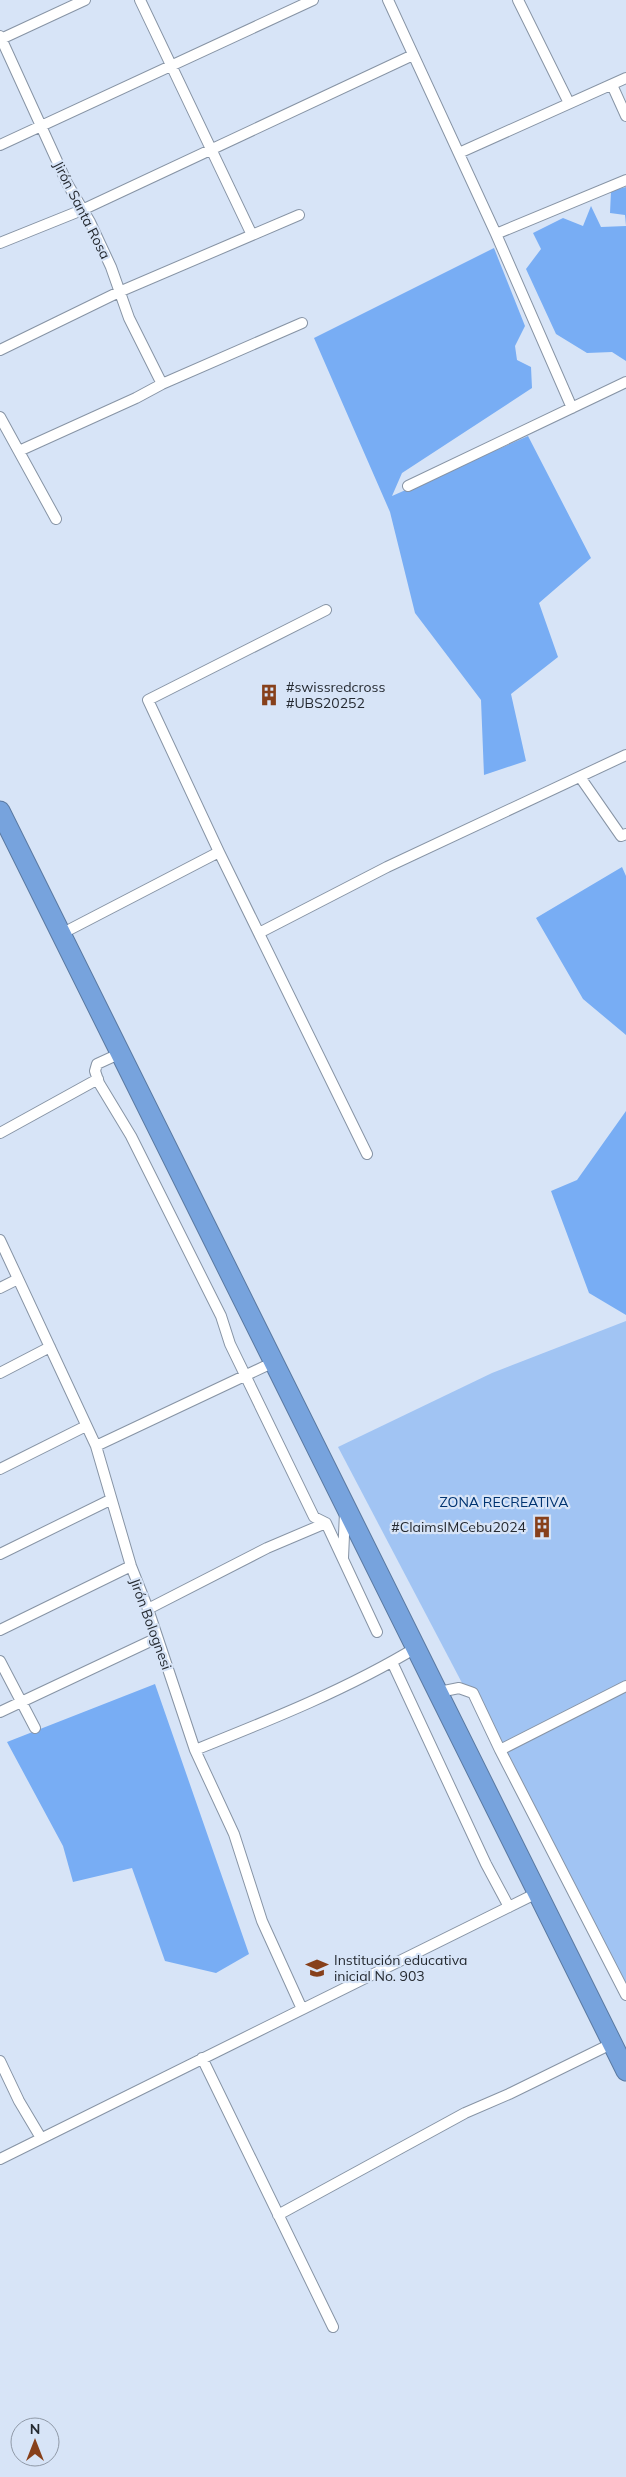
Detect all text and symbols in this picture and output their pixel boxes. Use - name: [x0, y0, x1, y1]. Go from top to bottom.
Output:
- street label: Jirón Santa Rosa: [49, 158, 115, 262]
- place label: #swissredcross #UBS20252: [286, 678, 385, 712]
- building icon: #swissredcross #UBS20252: [256, 682, 282, 708]
- park label: ZONA RECREATIVA: [439, 1493, 569, 1511]
- building icon: #ClaimsIMCebu2024: [529, 1514, 555, 1540]
- place label: #ClaimsIMCebu2024: [391, 1518, 527, 1536]
- street label: Jirón Bolognesi: [126, 1576, 176, 1672]
- place label: Institución educativa inicial No. 903: [334, 1951, 467, 1985]
- school or university icon: Institución educativa inicial No. 903: [304, 1955, 330, 1981]
- north arrow: [10, 2417, 60, 2467]
- text: N: [30, 2420, 40, 2438]

